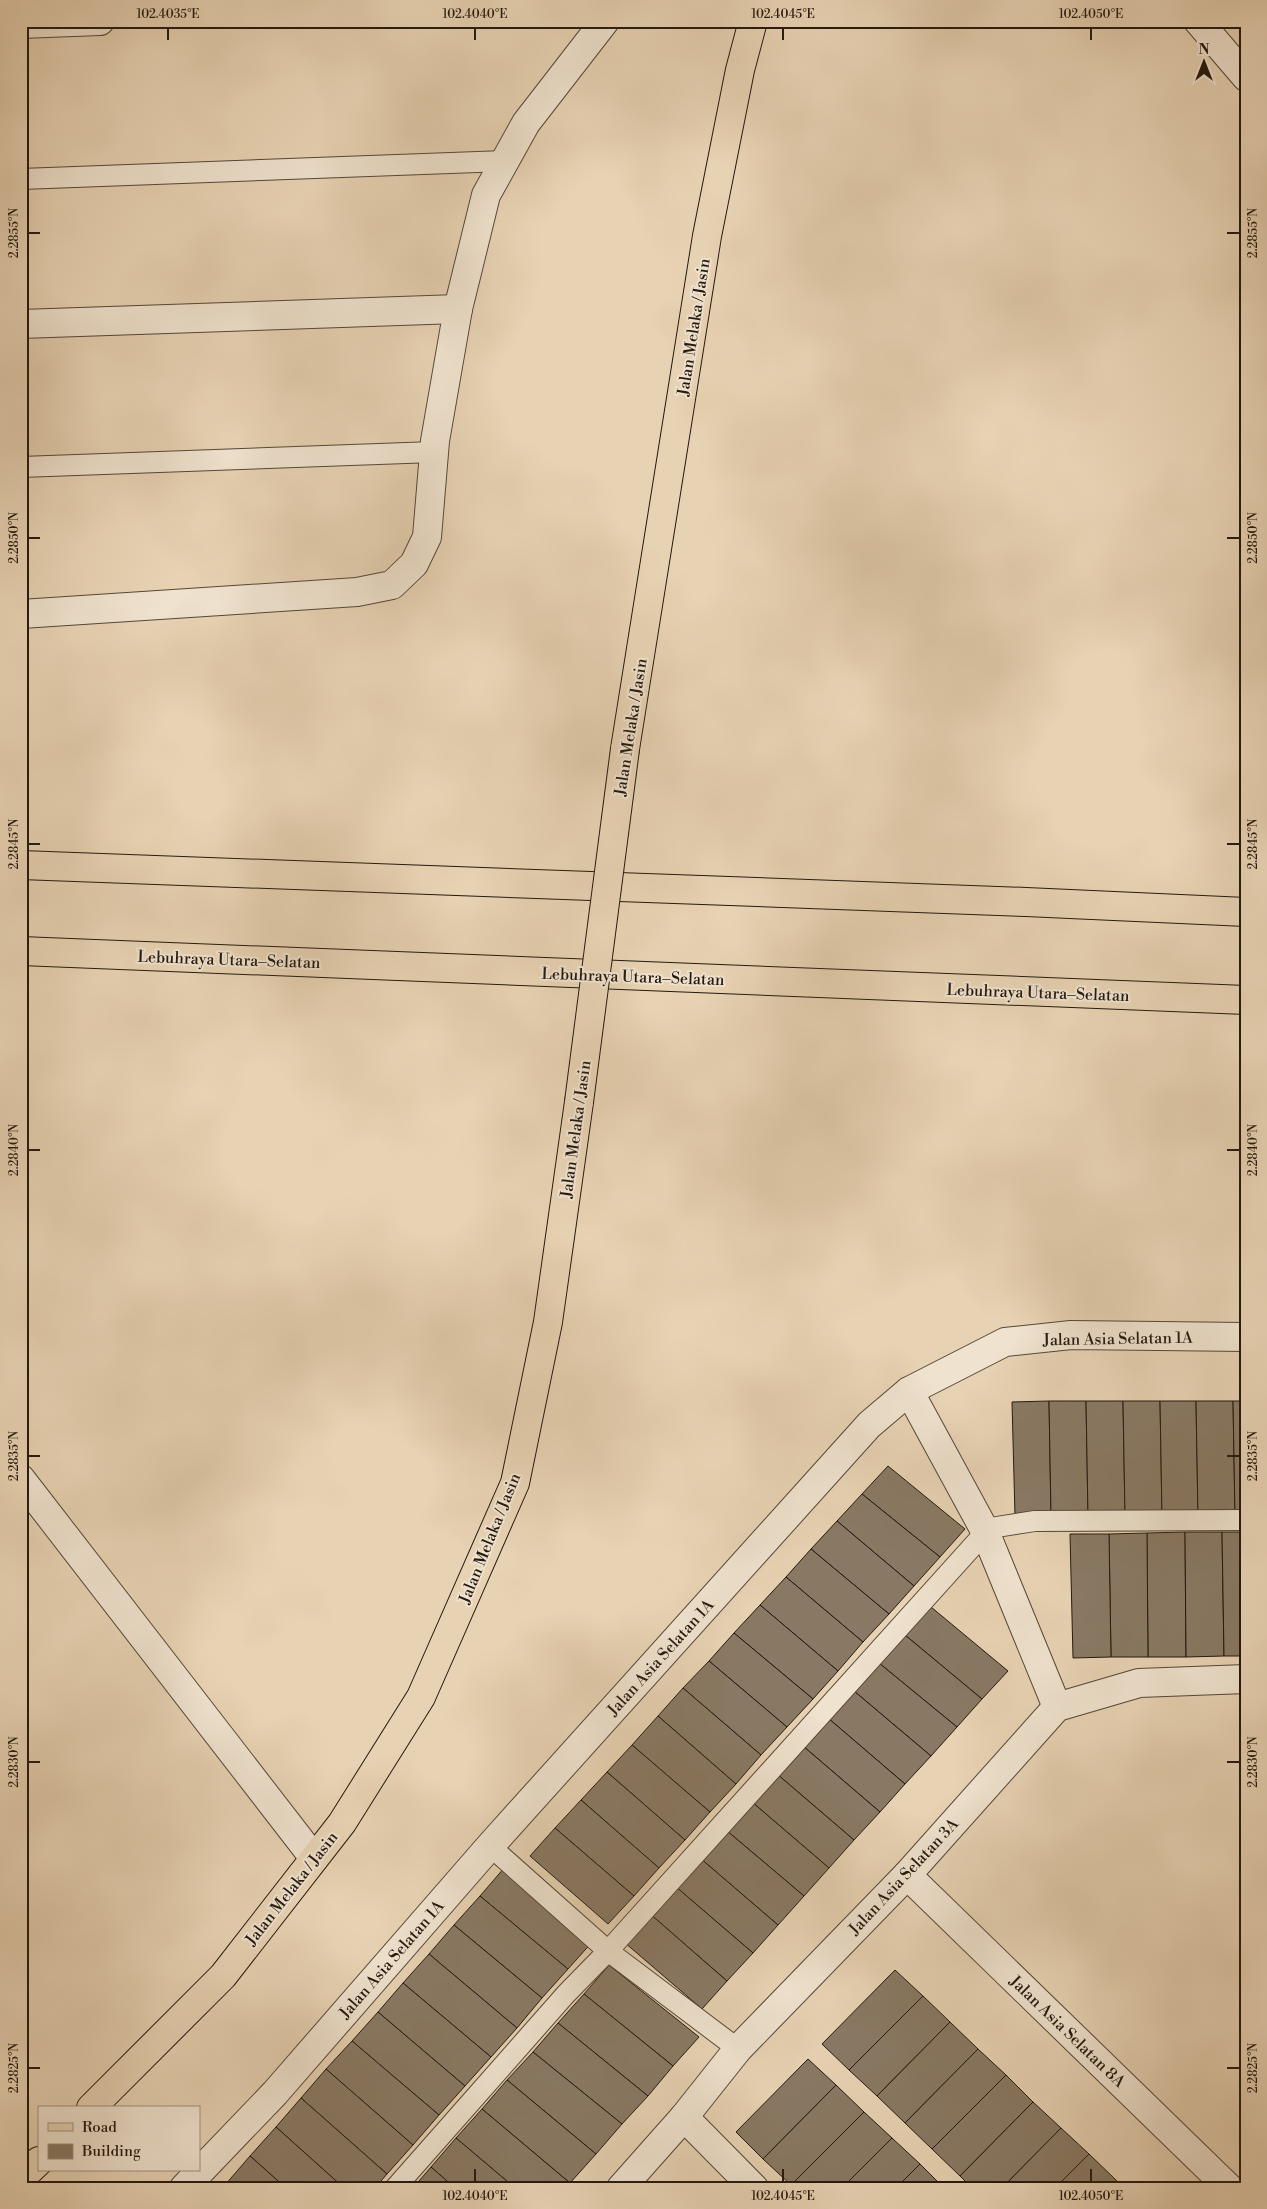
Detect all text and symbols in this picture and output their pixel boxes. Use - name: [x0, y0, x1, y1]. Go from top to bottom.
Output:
- text: 102.4035°E: [136, 7, 200, 22]
- text: 102.4040°E: [443, 7, 507, 22]
- text: 102.4045°E: [751, 7, 815, 22]
- text: 102.4050°E: [1059, 7, 1123, 22]
- north arrow: [1180, 38, 1230, 88]
- text: N: [1198, 41, 1210, 59]
- text: 2.2855°N: [7, 208, 22, 258]
- text: 2.2855°N: [1246, 208, 1261, 258]
- street label: Jalan Melaka / Jasin: [673, 257, 715, 398]
- text: 2.2850°N: [7, 512, 22, 564]
- text: 2.2850°N: [1246, 512, 1261, 564]
- street label: Jalan Melaka / Jasin: [610, 657, 652, 798]
- text: 2.2845°N: [7, 818, 22, 869]
- text: 2.2845°N: [1246, 818, 1261, 869]
- street label: Lebuhraya Utara–Selatan: [137, 947, 321, 973]
- street label: Lebuhraya Utara–Selatan: [541, 964, 725, 990]
- street label: Lebuhraya Utara–Selatan: [946, 980, 1130, 1006]
- street label: Jalan Melaka / Jasin: [556, 1059, 596, 1200]
- text: 2.2840°N: [7, 1124, 22, 1176]
- text: 2.2840°N: [1246, 1124, 1261, 1176]
- street label: Jalan Asia Selatan 1A: [1042, 1328, 1194, 1350]
- text: 2.2835°N: [7, 1431, 22, 1481]
- text: 2.2835°N: [1246, 1431, 1261, 1481]
- street label: Jalan Melaka / Jasin: [454, 1470, 525, 1607]
- street label: Jalan Asia Selatan 1A: [602, 1594, 719, 1721]
- text: 2.2830°N: [7, 1736, 22, 1788]
- text: 2.2830°N: [1246, 1736, 1261, 1788]
- street label: Jalan Asia Selatan 3A: [844, 1814, 964, 1940]
- street label: Jalan Melaka / Jasin: [241, 1827, 343, 1950]
- street label: Jalan Asia Selatan 1A: [334, 1896, 449, 2024]
- street label: Jalan Asia Selatan 8A: [1005, 1971, 1130, 2093]
- text: 2.2825°N: [7, 2043, 22, 2093]
- text: 2.2825°N: [1246, 2043, 1261, 2093]
- legend: [38, 2106, 200, 2172]
- text: Road: [82, 2118, 117, 2137]
- text: Building: [81, 2142, 141, 2161]
- text: 102.4040°E: [443, 2189, 507, 2204]
- text: 102.4045°E: [751, 2189, 815, 2204]
- text: 102.4050°E: [1059, 2189, 1123, 2204]

